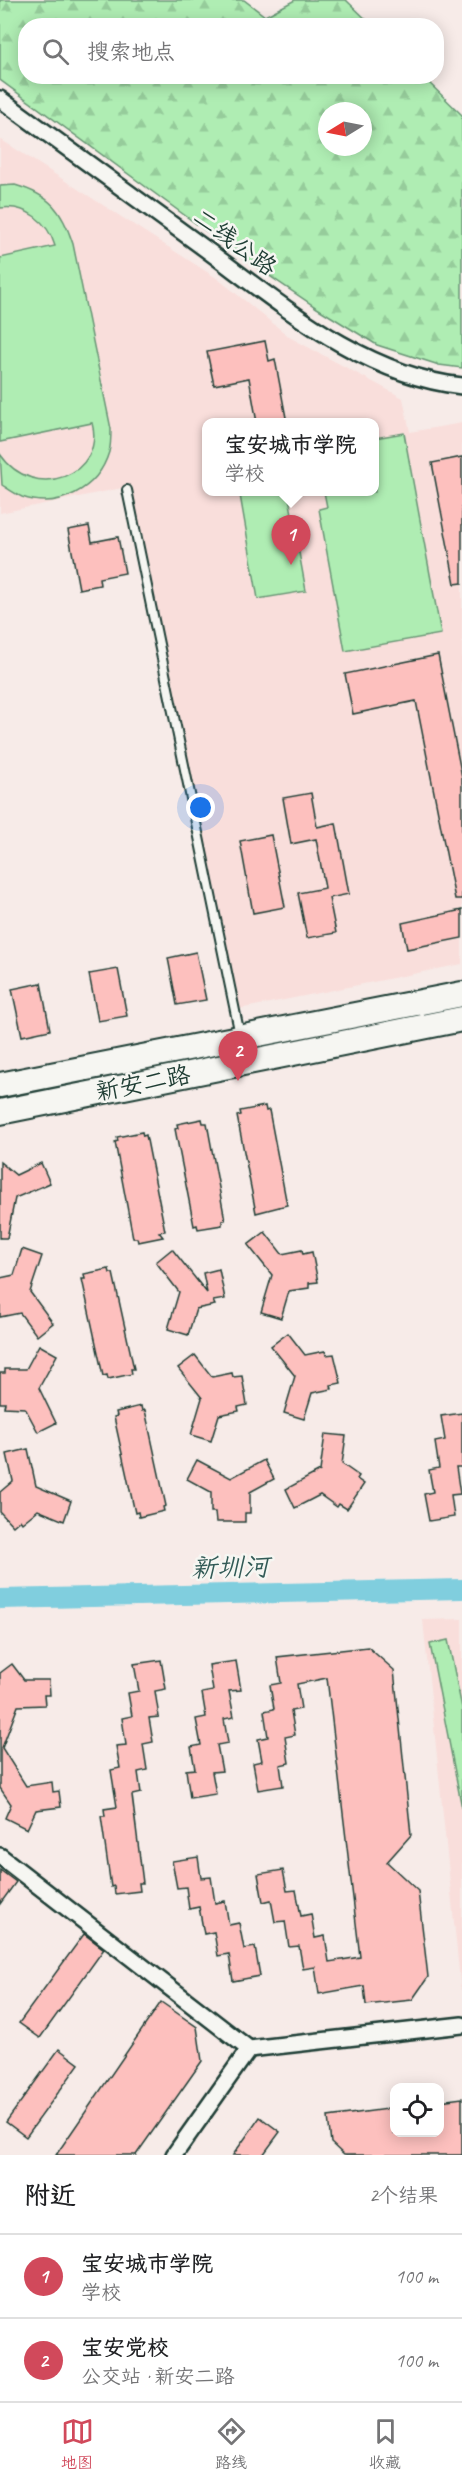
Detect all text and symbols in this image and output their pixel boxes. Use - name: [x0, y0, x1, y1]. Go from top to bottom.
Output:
- search box: [18, 18, 444, 84]
- icon: search: [39, 35, 72, 68]
- text: 搜索地点: [87, 38, 175, 66]
- north arrow: [318, 102, 372, 156]
- street label: 二线公路: [187, 202, 283, 282]
- popup: [202, 418, 379, 496]
- text: 宝安城市学院: [224, 431, 357, 459]
- text: 学校: [224, 461, 264, 486]
- pin: 1: [272, 516, 310, 565]
- your location: [186, 793, 215, 822]
- pin: 2: [218, 1032, 258, 1081]
- street label: 新安二路: [93, 1059, 193, 1107]
- water label: 新圳河: [191, 1550, 273, 1585]
- map controls: [390, 2083, 444, 2137]
- button: locate: [390, 2083, 444, 2137]
- text: 附近: [24, 2179, 76, 2212]
- text: 2个结果: [369, 2183, 438, 2208]
- text: 宝安城市学院: [81, 2250, 213, 2278]
- text: 1: [39, 2264, 48, 2289]
- text: 100 m: [395, 2264, 438, 2289]
- text: 学校: [81, 2280, 121, 2305]
- text: 宝安党校: [81, 2334, 169, 2362]
- text: 2: [39, 2348, 48, 2373]
- text: 100 m: [395, 2348, 438, 2373]
- text: 公交站 · 新安二路: [81, 2364, 234, 2389]
- tab: 地图: [61, 2415, 94, 2473]
- tab: 路线: [215, 2415, 248, 2473]
- tab: 收藏: [369, 2415, 402, 2473]

